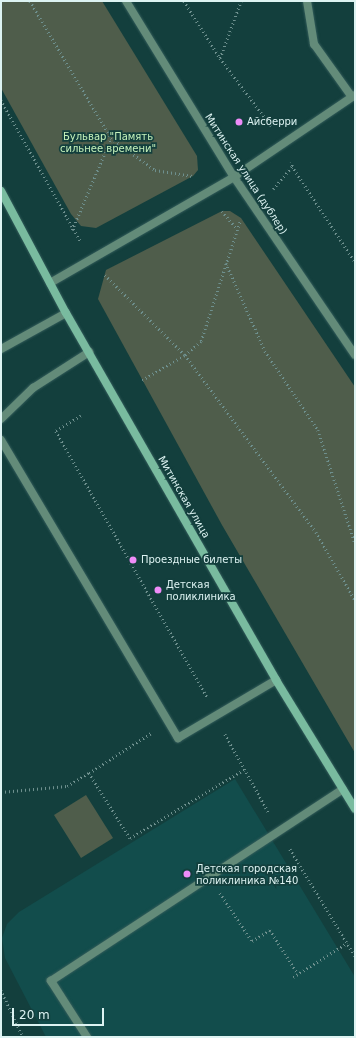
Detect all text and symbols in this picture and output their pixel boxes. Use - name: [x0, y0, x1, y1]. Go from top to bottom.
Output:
- street label: Митинская улица (дублер): [202, 111, 290, 237]
- place label: Айсберри: [247, 116, 297, 128]
- marker: Айсберри: [234, 117, 244, 127]
- park label: Бульвар "Память сильнее времени": [60, 130, 156, 154]
- street label: Митинская улица: [156, 454, 212, 540]
- place label: Проездные билеты: [141, 554, 242, 566]
- marker: Проездные билеты: [128, 555, 138, 565]
- place label: Детская поликлиника: [166, 578, 236, 602]
- marker: Детская поликлиника: [153, 585, 163, 595]
- place label: Детская городская поликлиника №140: [196, 862, 298, 886]
- marker: Детская городская поликлиника №140: [181, 868, 193, 880]
- scale bar: [14, 1000, 106, 1026]
- text: 20 m: [19, 1008, 50, 1022]

